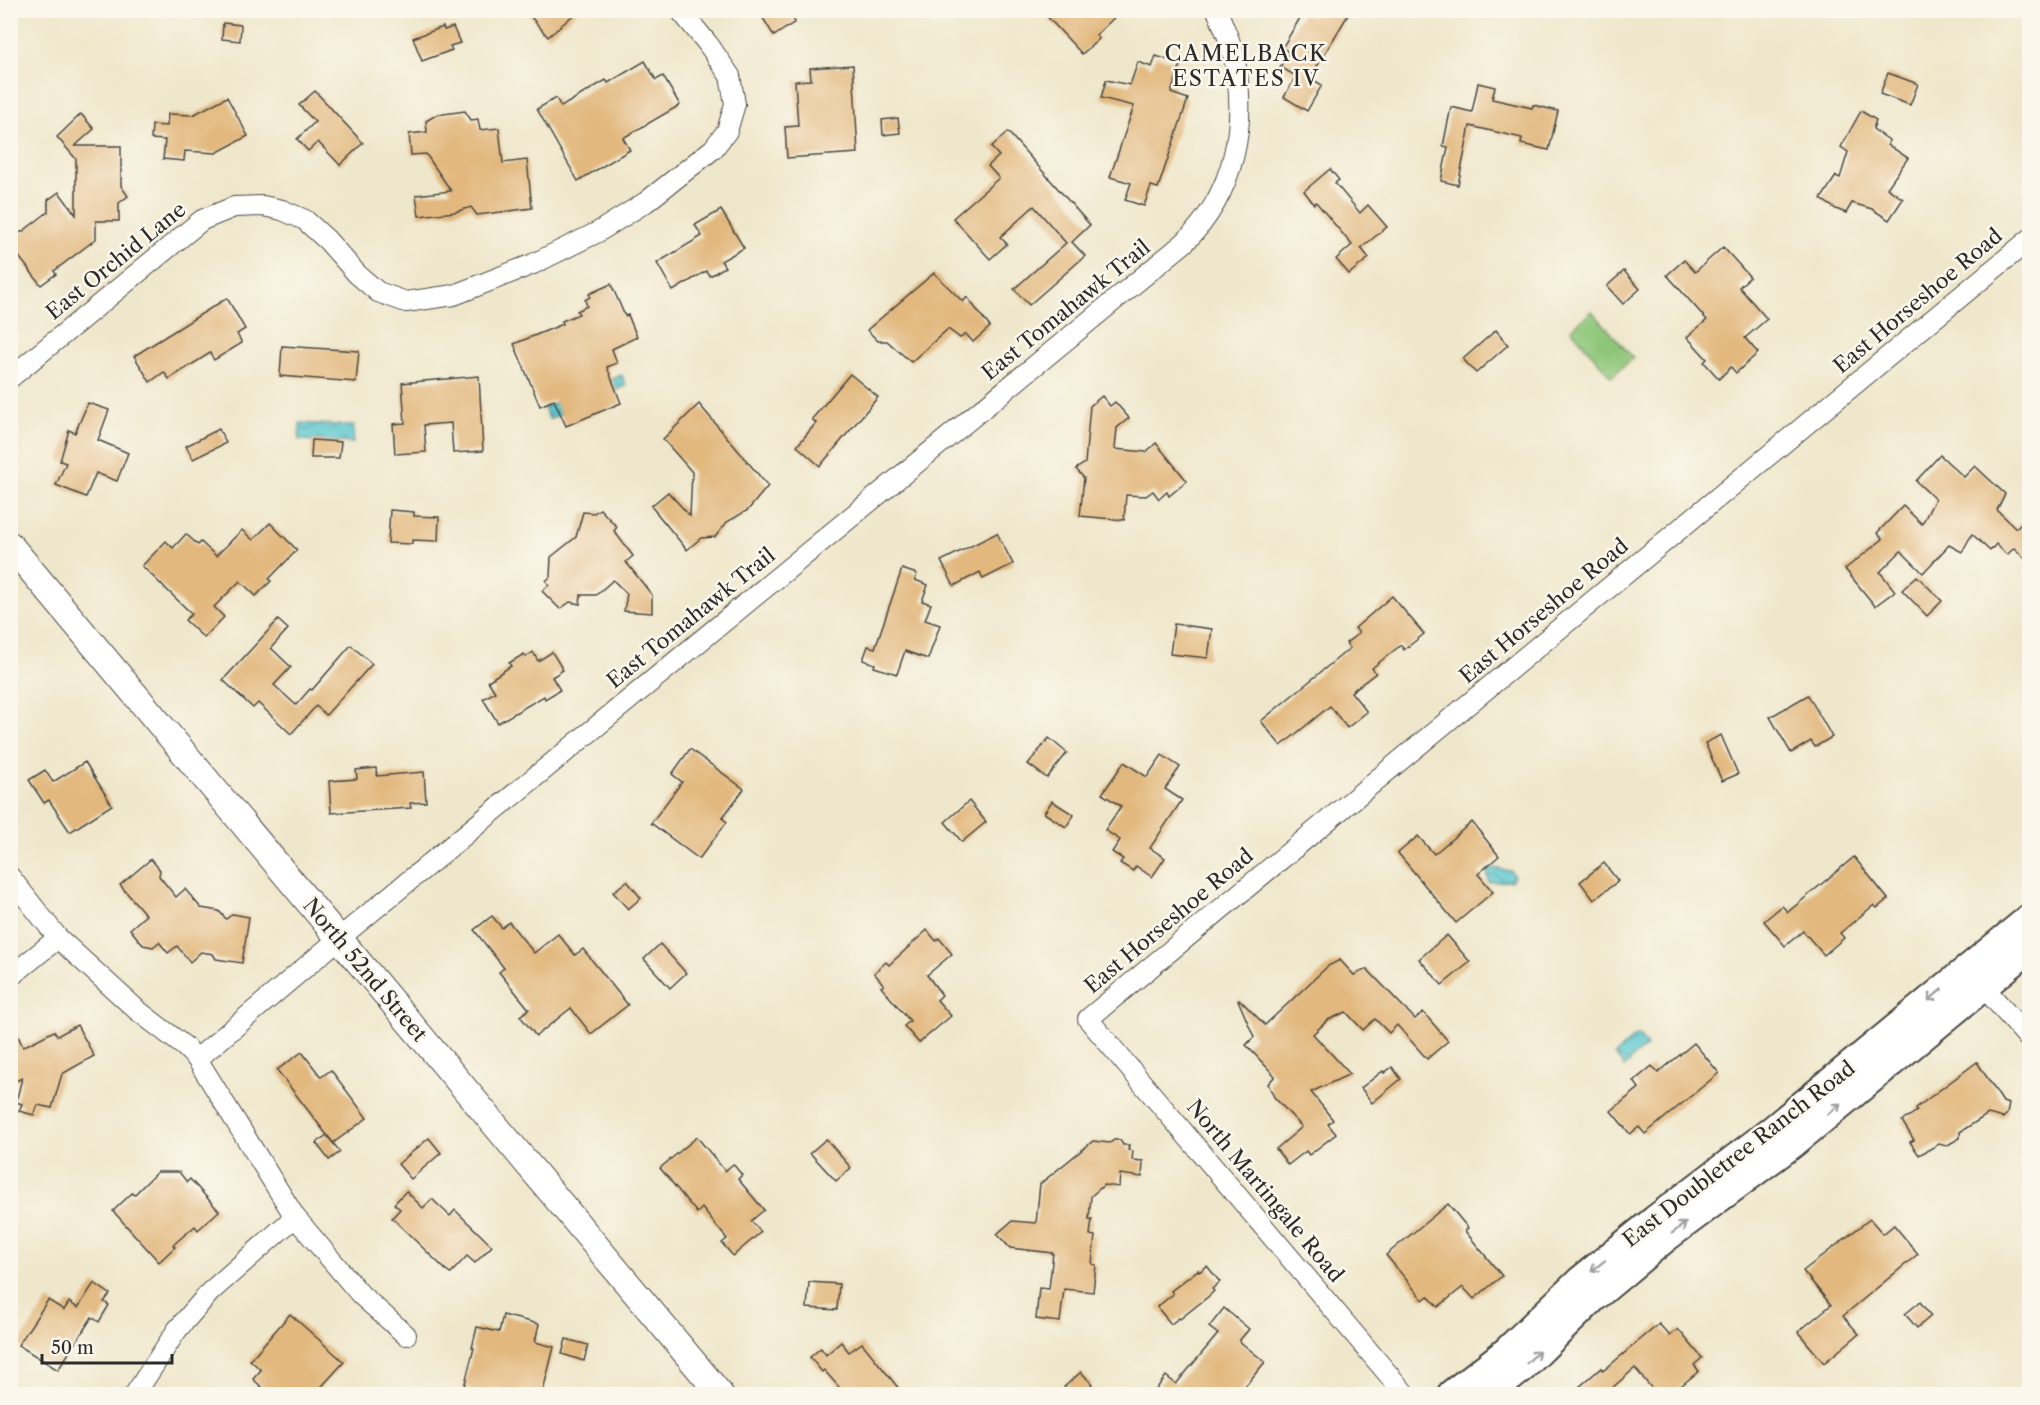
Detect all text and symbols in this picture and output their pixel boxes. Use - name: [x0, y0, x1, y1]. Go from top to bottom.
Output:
- district label: CAMELBACK ESTATES IV: [1164, 40, 1328, 92]
- street label: East Orchid Lane: [41, 197, 191, 325]
- street label: East Horseshoe Road: [1828, 223, 2007, 378]
- street label: East Tomahawk Trail: [977, 234, 1155, 385]
- street label: East Horseshoe Road: [1454, 533, 1633, 688]
- street label: East Tomahawk Trail: [602, 542, 780, 693]
- street label: East Horseshoe Road: [1079, 843, 1258, 998]
- street label: North 52nd Street: [298, 893, 433, 1047]
- one-way arrow: [1928, 988, 1943, 1002]
- street label: East Doubletree Ranch Road: [1618, 1055, 1860, 1252]
- street label: North Martingale Road: [1182, 1094, 1349, 1287]
- one-way arrow: [1826, 1103, 1842, 1116]
- one-way arrow: [1671, 1222, 1687, 1234]
- one-way arrow: [1590, 1260, 1606, 1273]
- scale bar: [42, 1327, 172, 1365]
- text: 50 m: [51, 1337, 94, 1359]
- one-way arrow: [1526, 1349, 1541, 1364]

